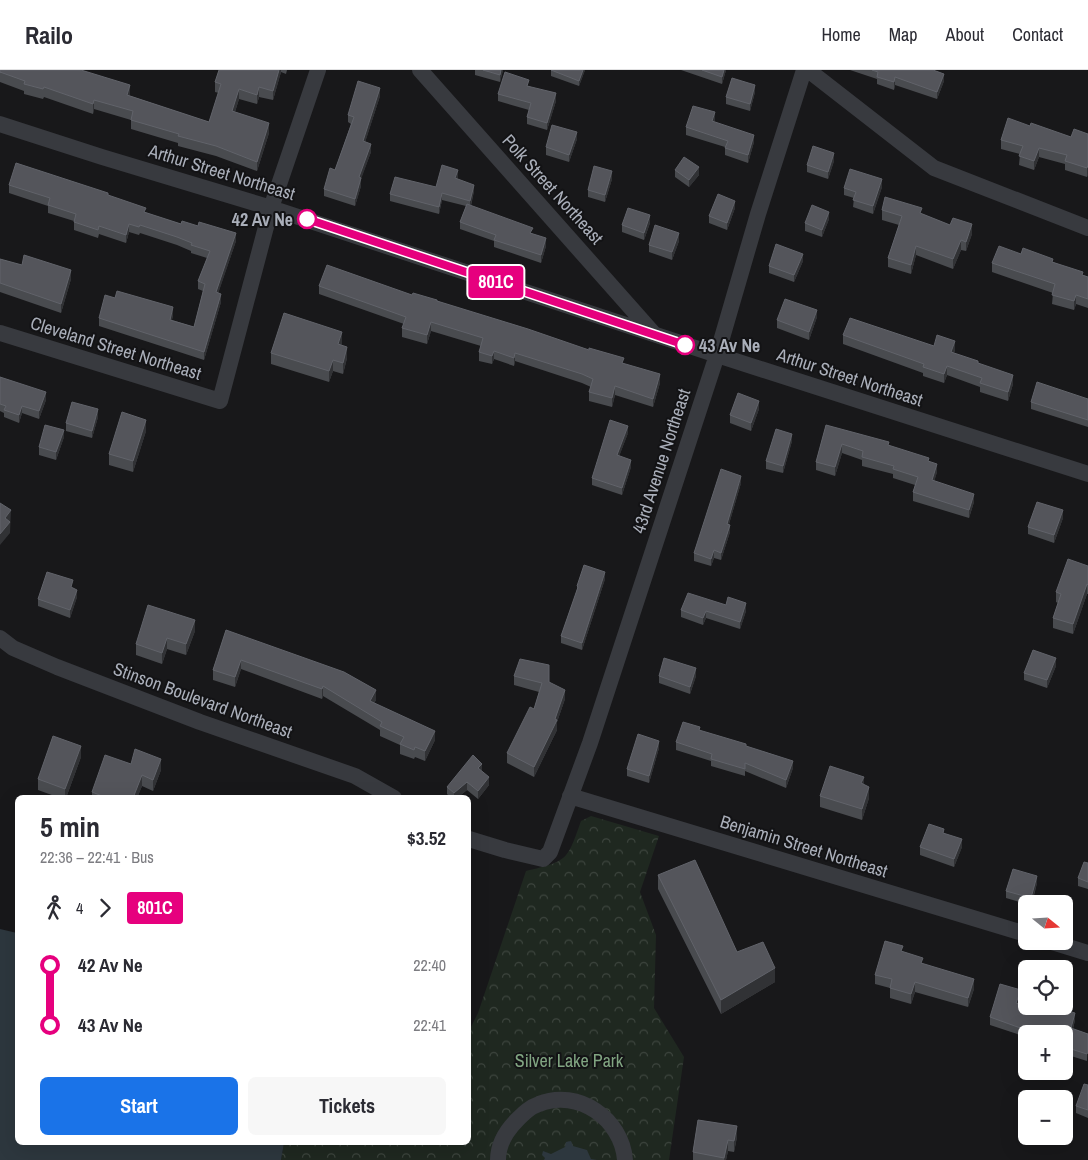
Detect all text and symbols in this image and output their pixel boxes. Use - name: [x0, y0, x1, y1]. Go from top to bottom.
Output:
- text: Railo: [25, 19, 73, 51]
- text: Home: [821, 22, 861, 47]
- text: Map: [889, 22, 918, 47]
- text: About: [946, 22, 984, 47]
- text: Contact: [1012, 22, 1063, 47]
- street label: Polk Street Northeast: [497, 129, 609, 249]
- street label: Arthur Street Northeast: [145, 138, 298, 206]
- place label: 42 Av Ne: [232, 207, 293, 232]
- marker: 42 Av Ne: [297, 209, 317, 229]
- line badge: 801C: [461, 266, 531, 298]
- text: 801C: [478, 269, 514, 294]
- street label: Cleveland Street Northeast: [28, 310, 204, 386]
- place label: 43 Av Ne: [699, 333, 760, 358]
- marker: 43 Av Ne: [675, 335, 695, 355]
- street label: Arthur Street Northeast: [773, 341, 926, 412]
- street label: 43rd Avenue Northeast: [626, 385, 696, 537]
- street label: Stinson Boulevard Northeast: [110, 656, 296, 744]
- text: 5 min: [40, 808, 100, 846]
- street label: Benjamin Street Northeast: [717, 809, 891, 883]
- text: $3.52: [407, 825, 446, 851]
- text: 22:36 – 22:41 · Bus: [40, 846, 154, 868]
- icon: walk: [40, 894, 68, 922]
- icon: forward: [91, 894, 119, 922]
- text: 801C: [137, 895, 173, 920]
- north arrow: [1018, 895, 1072, 950]
- map controls: [1018, 895, 1073, 1145]
- text: 4: [76, 897, 83, 919]
- text: 42 Av Ne: [78, 952, 143, 978]
- text: 22:40: [413, 954, 446, 976]
- button: locate: [1018, 960, 1073, 1015]
- text: 43 Av Ne: [78, 1012, 143, 1038]
- text: 22:41: [413, 1014, 446, 1036]
- button: +: [1018, 1025, 1073, 1080]
- park label: Silver Lake Park: [515, 1048, 624, 1073]
- button: Start: [40, 1077, 238, 1135]
- button: Tickets: [248, 1077, 446, 1135]
- button: −: [1018, 1090, 1073, 1145]

